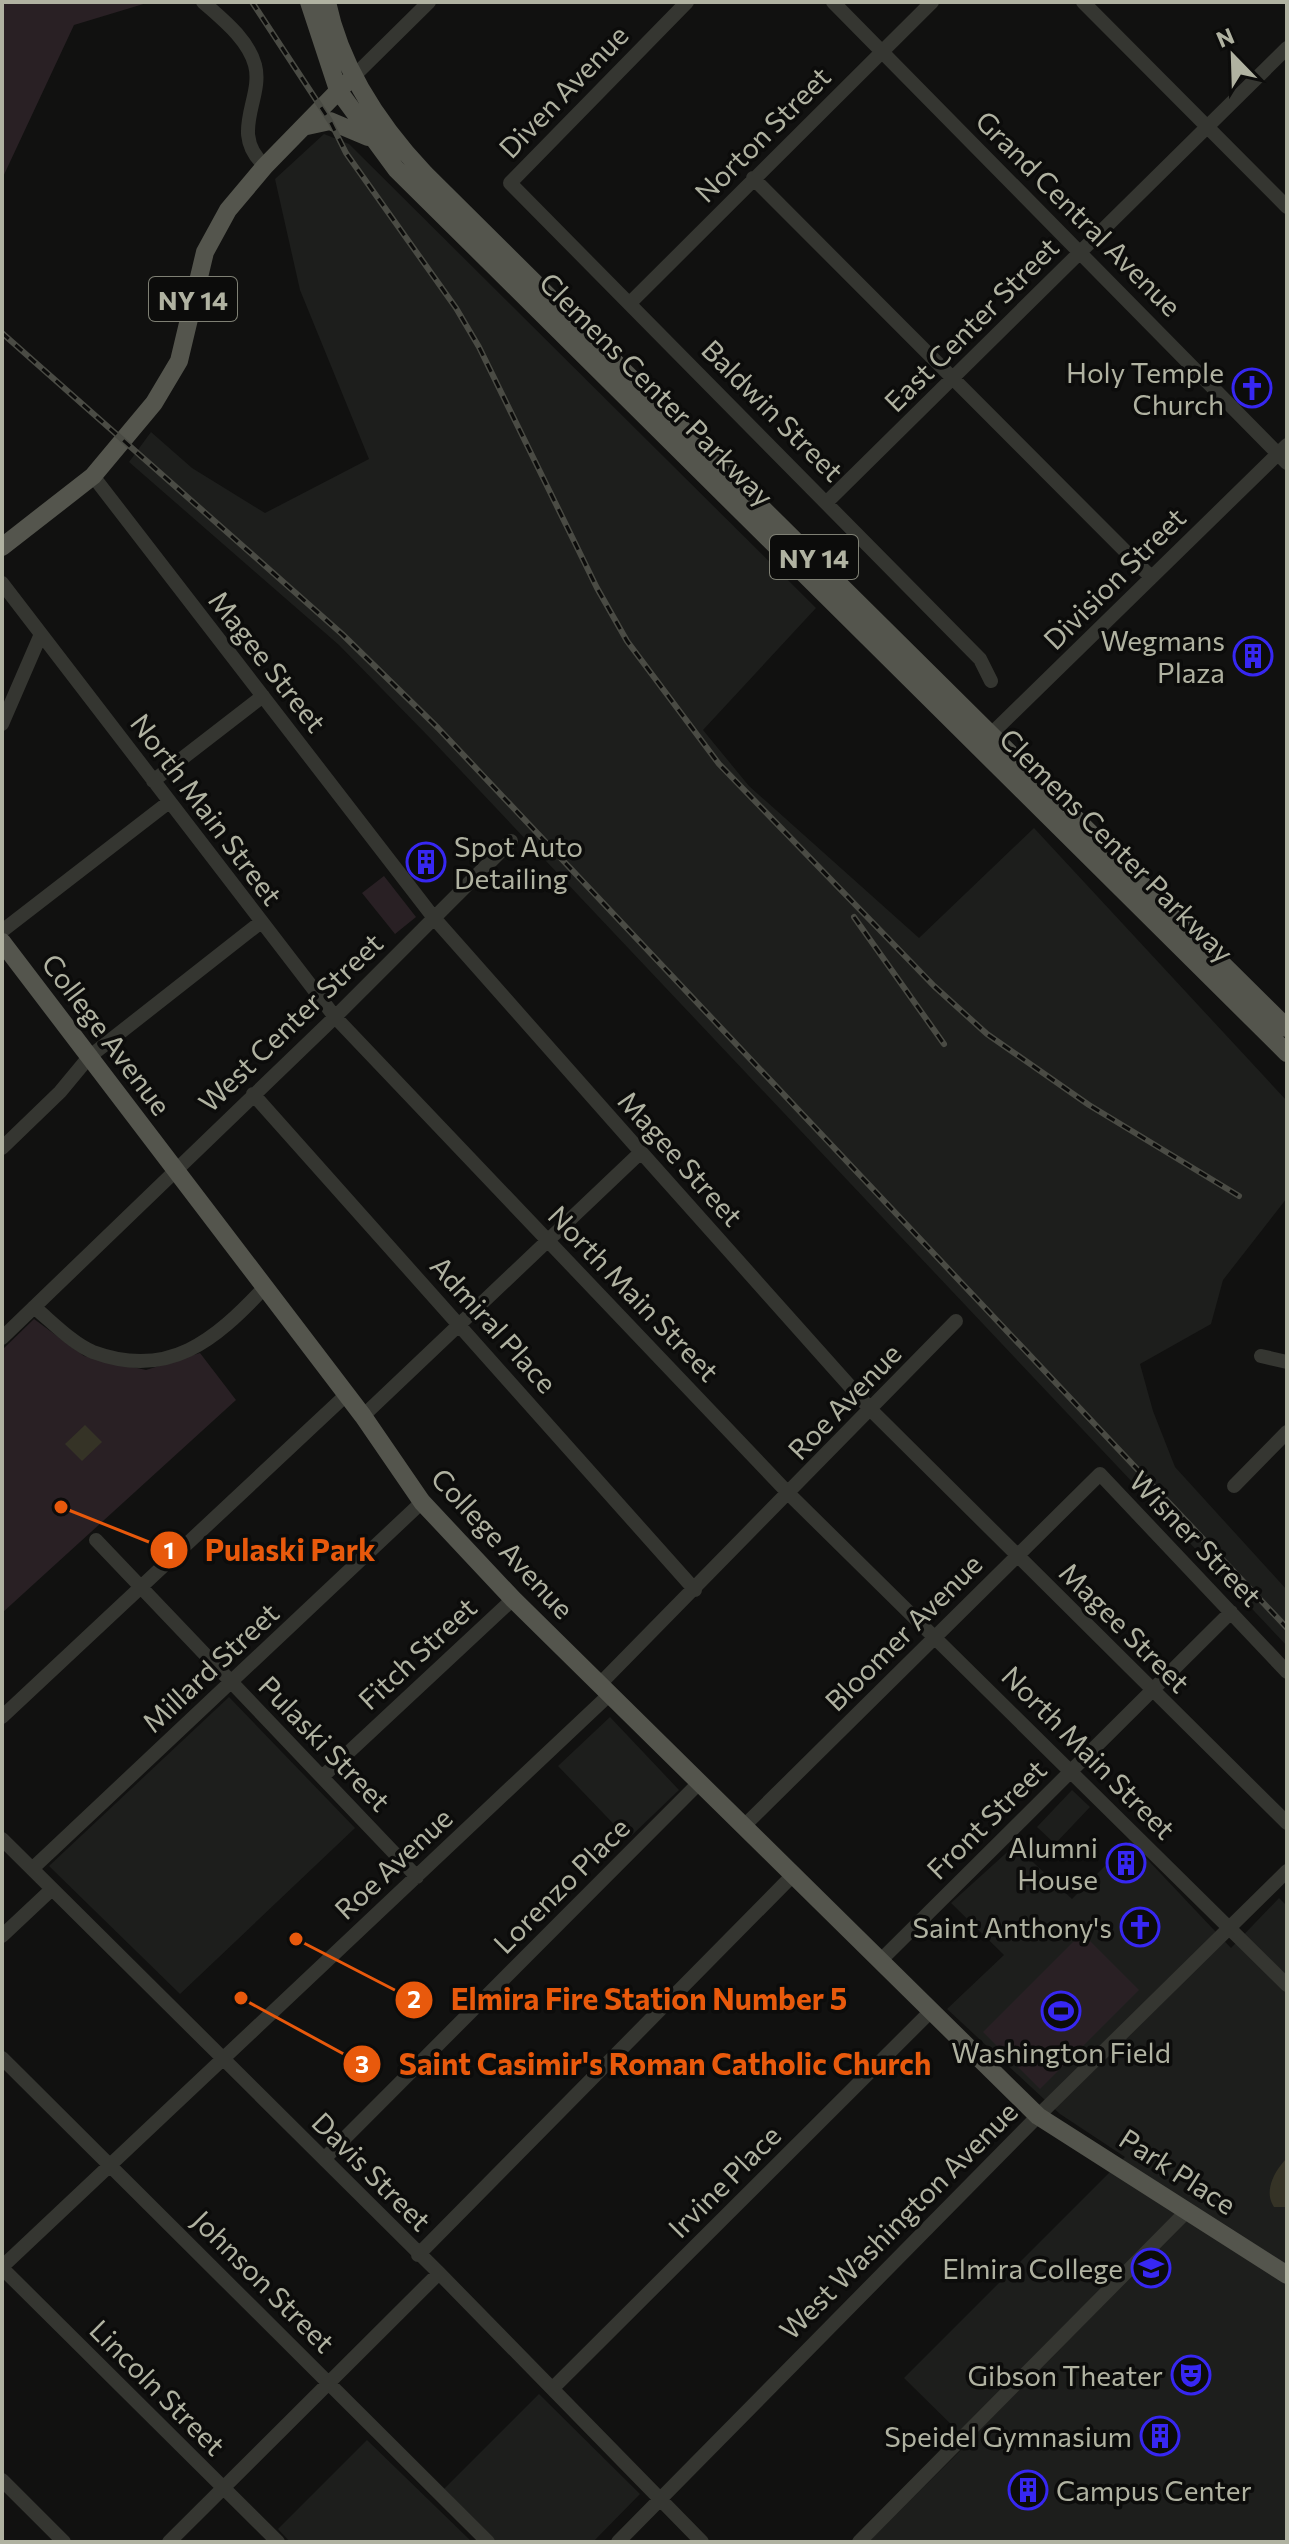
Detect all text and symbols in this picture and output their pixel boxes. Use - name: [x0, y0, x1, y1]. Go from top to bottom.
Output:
- north arrow: [1193, 16, 1273, 96]
- street label: Diven Avenue: [491, 18, 635, 164]
- text: N: [1212, 21, 1238, 53]
- street label: Norton Street: [687, 59, 837, 209]
- street label: Grand Central Avenue: [969, 103, 1189, 323]
- street label: East Center Street: [877, 230, 1065, 418]
- street label: Clemens Center Parkway: [533, 265, 781, 513]
- road number: NY 14: [149, 277, 237, 321]
- street label: Baldwin Street: [695, 332, 851, 488]
- place label: Holy Temple Church: [1066, 355, 1224, 421]
- church icon: Holy Temple Church: [1231, 367, 1273, 409]
- street label: Division Street: [1036, 500, 1192, 656]
- road number: NY 14: [770, 535, 858, 579]
- street label: Magee Street: [202, 584, 334, 738]
- place label: Wegmans Plaza: [1101, 623, 1225, 689]
- building icon: Wegmans Plaza: [1232, 635, 1274, 677]
- street label: North Main Street: [124, 707, 290, 911]
- street label: Clemens Center Parkway: [993, 721, 1241, 969]
- place label: Spot Auto Detailing: [454, 829, 583, 895]
- building icon: Spot Auto Detailing: [405, 841, 447, 883]
- street label: West Center Street: [191, 926, 389, 1118]
- street label: College Avenue: [35, 947, 179, 1121]
- street label: Magee Street: [611, 1083, 751, 1233]
- street label: North Main Street: [542, 1198, 726, 1388]
- street label: Admiral Place: [424, 1249, 564, 1399]
- street label: Roe Avenue: [780, 1336, 908, 1466]
- street label: College Avenue: [425, 1461, 581, 1625]
- street label: Wisner Street: [1123, 1463, 1269, 1613]
- callout: Pulaski Park: [149, 1523, 392, 1577]
- text: Pulaski Park: [205, 1530, 375, 1567]
- text: 1: [164, 1535, 174, 1564]
- street label: Bloomer Avenue: [818, 1547, 988, 1717]
- street label: Magee Street: [1053, 1555, 1197, 1699]
- street label: Fitch Street: [351, 1590, 483, 1716]
- street label: Millard Street: [135, 1595, 285, 1739]
- street label: North Main Street: [995, 1658, 1183, 1846]
- street label: Pulaski Street: [252, 1668, 398, 1818]
- street label: Front Street: [919, 1752, 1053, 1886]
- street label: Roe Avenue: [327, 1800, 459, 1926]
- street label: Lorenzo Place: [486, 1810, 636, 1960]
- place label: Alumni House: [1008, 1830, 1098, 1896]
- building icon: Alumni House: [1105, 1842, 1147, 1884]
- church icon: Saint Anthony's: [1119, 1906, 1161, 1948]
- place label: Saint Anthony's: [913, 1910, 1112, 1944]
- callout: Elmira Fire Station Number 5: [394, 1973, 863, 2027]
- text: Elmira Fire Station Number 5: [451, 1979, 847, 2016]
- text: 2: [407, 1984, 421, 2013]
- sports icon: Washington Field: [1040, 1990, 1082, 2032]
- place label: Washington Field: [951, 2035, 1171, 2069]
- callout: Saint Casimir's Roman Catholic Church: [342, 2037, 947, 2091]
- text: Saint Casimir's Roman Catholic Church: [399, 2044, 931, 2081]
- text: 3: [355, 2049, 369, 2078]
- street label: West Washington Avenue: [772, 2094, 1024, 2346]
- street label: Davis Street: [306, 2105, 438, 2237]
- street label: Irvine Place: [661, 2118, 787, 2244]
- street label: Park Place: [1113, 2121, 1243, 2221]
- street label: Johnson Street: [186, 2203, 342, 2359]
- school or university icon: Elmira College: [1130, 2247, 1172, 2289]
- place label: Elmira College: [942, 2251, 1123, 2285]
- street label: Lincoln Street: [83, 2312, 233, 2462]
- theatre icon: Gibson Theater: [1170, 2354, 1212, 2396]
- place label: Gibson Theater: [967, 2358, 1163, 2392]
- building icon: Speidel Gymnasium: [1139, 2415, 1181, 2457]
- place label: Speidel Gymnasium: [884, 2419, 1132, 2453]
- building icon: Campus Center: [1007, 2469, 1049, 2511]
- place label: Campus Center: [1056, 2473, 1252, 2507]

